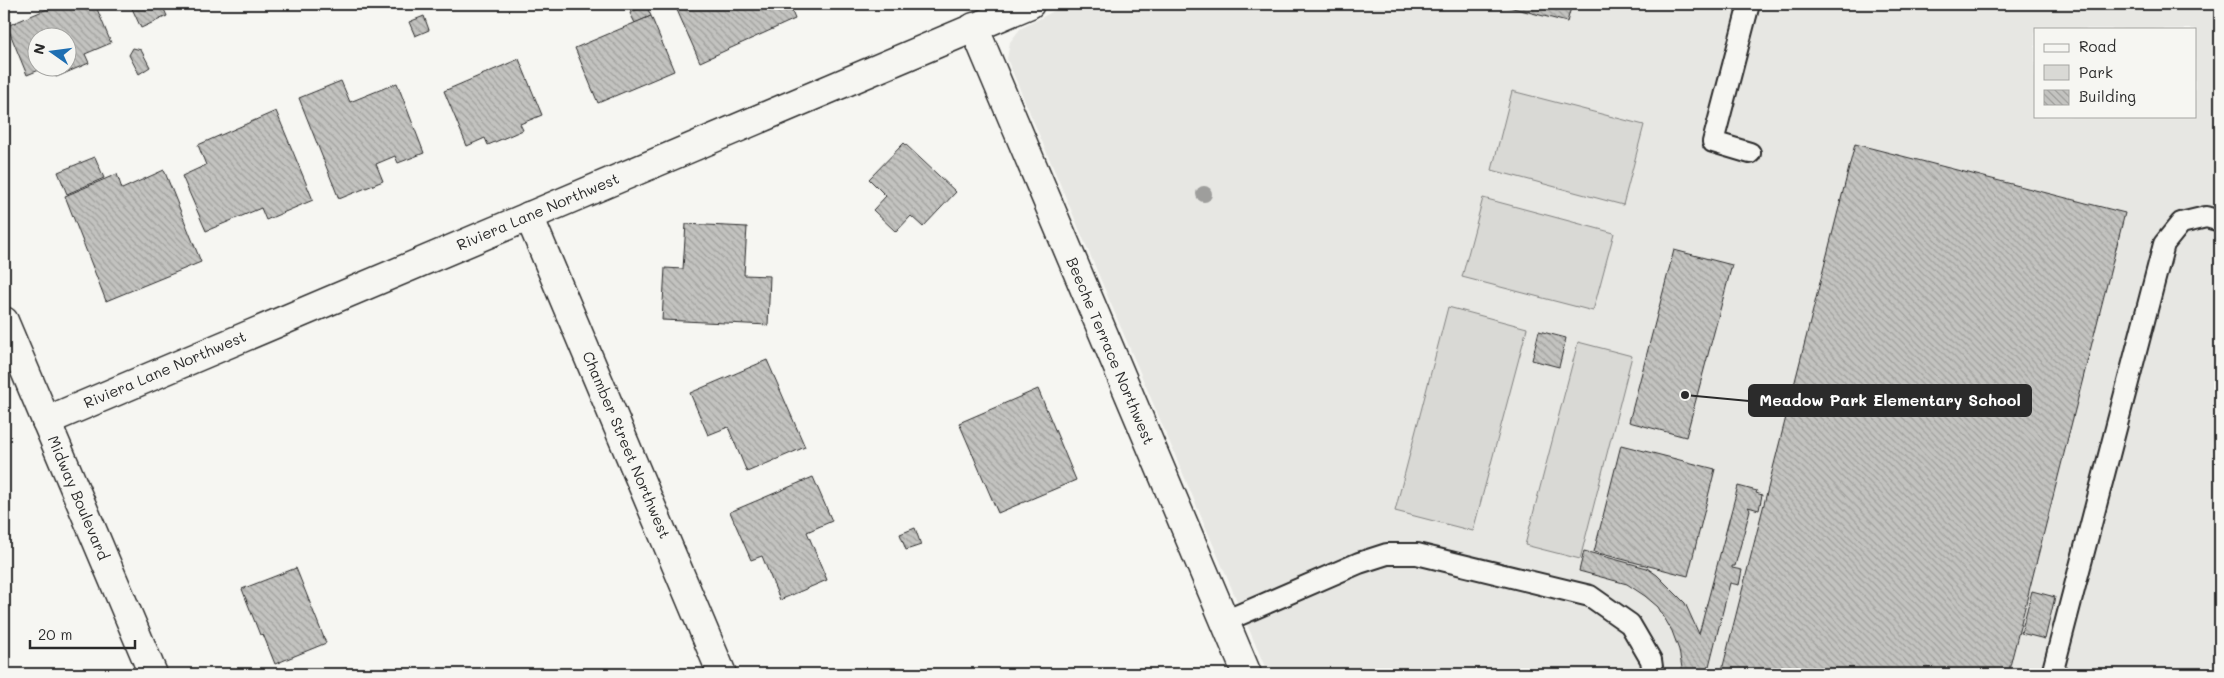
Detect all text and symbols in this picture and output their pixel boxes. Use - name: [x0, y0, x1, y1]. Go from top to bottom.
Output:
- north arrow: [28, 28, 78, 78]
- legend: [2034, 28, 2196, 118]
- text: Road: [2079, 36, 2116, 56]
- text: N: [28, 41, 49, 56]
- text: Park: [2079, 62, 2113, 82]
- text: Building: [2079, 86, 2136, 106]
- street label: Riviera Lane Northwest: [453, 168, 622, 254]
- street label: Beeche Terrace Northwest: [1062, 254, 1160, 447]
- street label: Riviera Lane Northwest: [80, 326, 249, 412]
- street label: Chamber Street Northwest: [578, 348, 676, 541]
- callout: Meadow Park Elementary School: [1749, 385, 2031, 416]
- text: Meadow Park Elementary School: [1759, 389, 2021, 410]
- street label: Midway Boulevard: [44, 432, 114, 563]
- scale bar: [30, 618, 135, 650]
- text: 20 m: [38, 624, 72, 644]

